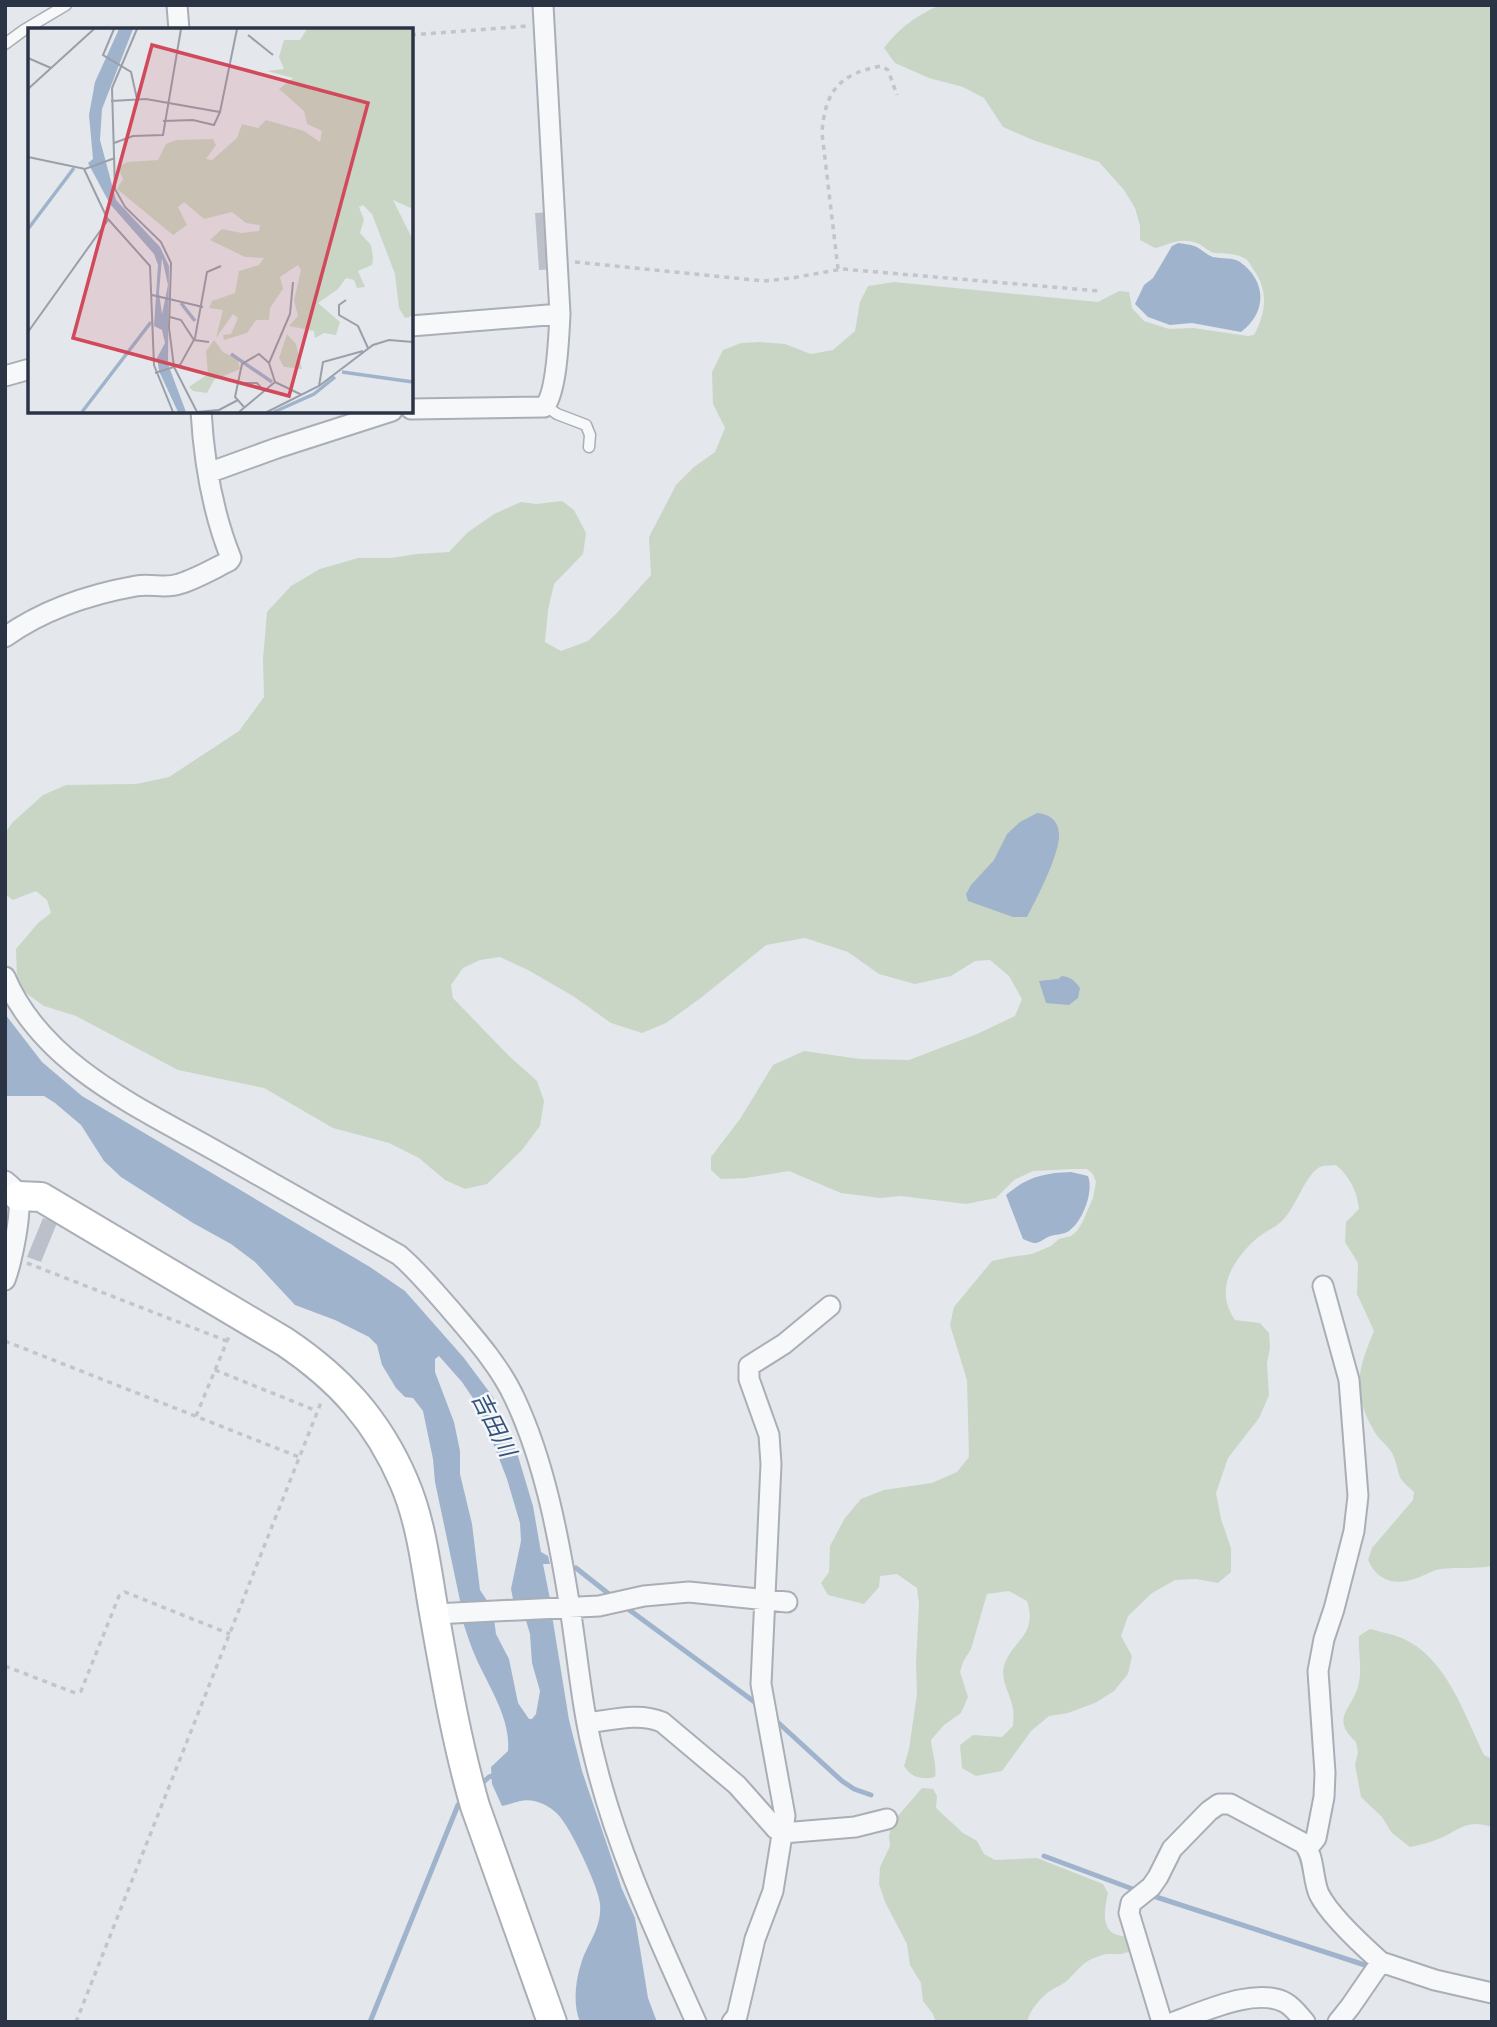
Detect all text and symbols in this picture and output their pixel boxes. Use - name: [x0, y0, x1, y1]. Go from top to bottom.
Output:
- inset map: [28, 28, 413, 413]
- water label: 吉田川: [465, 1386, 526, 1464]

